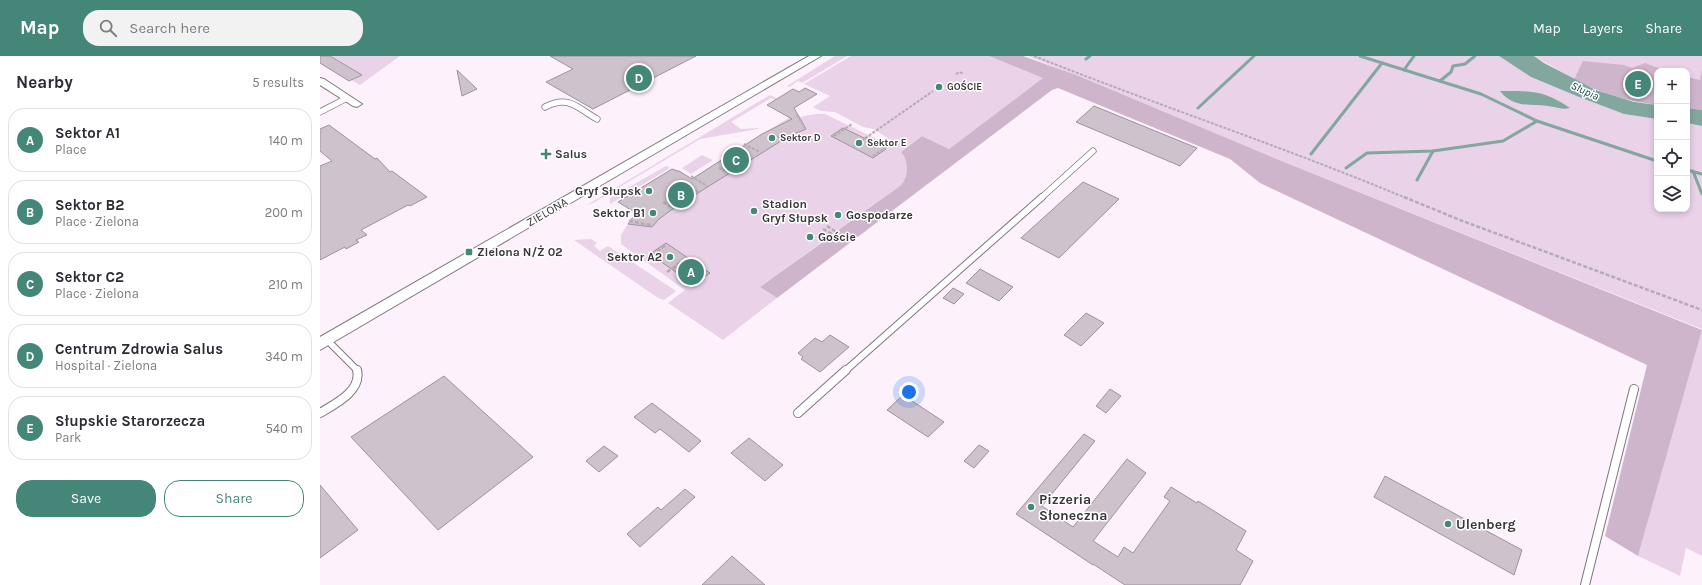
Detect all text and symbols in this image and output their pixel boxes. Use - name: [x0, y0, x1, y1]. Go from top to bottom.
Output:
- search box: [83, 10, 363, 46]
- text: Map: [20, 17, 59, 39]
- icon: search: [97, 17, 119, 39]
- text: Search here: [129, 19, 210, 37]
- text: Map: [1533, 20, 1561, 37]
- text: Layers: [1583, 20, 1623, 37]
- text: Share: [1645, 20, 1682, 37]
- pin: D: [626, 63, 652, 93]
- map controls: [1654, 68, 1690, 212]
- button: +: [1654, 68, 1690, 104]
- pin: E: [1625, 69, 1651, 99]
- text: Nearby: [16, 72, 73, 92]
- text: 5 results: [252, 75, 304, 90]
- water label: Słupia: [1569, 79, 1601, 103]
- place label: GOŚCIE: [947, 80, 982, 93]
- marker: GOŚCIE: [934, 82, 944, 92]
- button: −: [1654, 104, 1690, 140]
- text: Sektor A1: [55, 124, 120, 142]
- place label: Sektor D: [780, 132, 821, 144]
- text: A: [26, 133, 34, 148]
- text: 140 m: [268, 133, 303, 148]
- marker: Sektor D: [767, 133, 777, 143]
- place label: Sektor E: [867, 137, 907, 149]
- marker: Sektor E: [854, 138, 864, 148]
- button: locate: [1654, 140, 1690, 176]
- text: Place: [55, 142, 86, 157]
- pin: C: [723, 145, 749, 175]
- place label: Salus: [555, 147, 587, 161]
- marker: Salus: [540, 148, 552, 160]
- button: layers: [1654, 176, 1690, 212]
- pin: B: [668, 180, 694, 210]
- place label: Gryf Słupsk: [575, 184, 641, 198]
- marker: Gryf Słupsk: [644, 186, 654, 196]
- street label: ZIELONA: [524, 194, 570, 229]
- text: Sektor B2: [55, 196, 124, 214]
- place label: Stadion Gryf Słupsk: [762, 197, 828, 225]
- text: B: [26, 205, 34, 220]
- text: 200 m: [265, 205, 303, 220]
- place label: Sektor B1: [593, 206, 645, 220]
- marker: Stadion Gryf Słupsk: [749, 206, 759, 216]
- marker: Sektor B1: [648, 208, 658, 218]
- place label: Gospodarze: [846, 208, 913, 222]
- marker: Gospodarze: [833, 210, 843, 220]
- text: Place · Zielona: [55, 214, 139, 229]
- place label: Goście: [818, 230, 856, 244]
- marker: Goście: [805, 232, 815, 242]
- place label: Zielona N/Ż 02: [477, 245, 563, 259]
- marker: Zielona N/Ż 02: [464, 247, 474, 257]
- place label: Sektor A2: [607, 250, 662, 264]
- marker: Sektor A2: [665, 252, 675, 262]
- pin: A: [678, 257, 704, 287]
- text: Sektor C2: [55, 268, 124, 286]
- text: C: [26, 277, 34, 292]
- text: 210 m: [268, 277, 303, 292]
- text: Place · Zielona: [55, 286, 139, 301]
- text: Centrum Zdrowia Salus: [55, 340, 223, 358]
- text: D: [26, 349, 34, 364]
- text: 340 m: [265, 349, 303, 364]
- text: Hospital · Zielona: [55, 358, 157, 373]
- your location: [899, 382, 919, 402]
- text: Słupskie Starorzecza: [55, 412, 205, 430]
- text: E: [26, 421, 34, 436]
- text: 540 m: [265, 421, 303, 436]
- text: Park: [55, 430, 81, 445]
- button: Save: [16, 480, 156, 517]
- button: Share: [164, 480, 304, 517]
- place label: Pizzeria Słoneczna: [1039, 491, 1108, 524]
- marker: Pizzeria Słoneczna: [1026, 502, 1036, 512]
- place label: Ulenberg: [1456, 516, 1516, 533]
- marker: Ulenberg: [1443, 519, 1453, 529]

